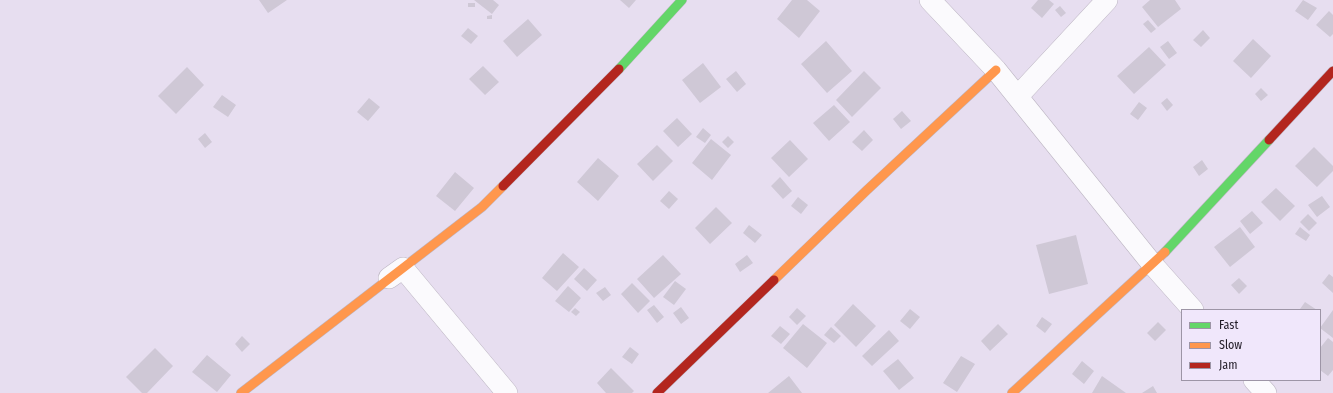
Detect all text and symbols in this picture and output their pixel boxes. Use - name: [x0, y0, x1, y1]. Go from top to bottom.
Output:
- legend: [1181, 309, 1321, 381]
- text: Fast: [1219, 318, 1238, 332]
- text: Slow: [1219, 338, 1242, 352]
- text: Jam: [1219, 358, 1237, 372]

